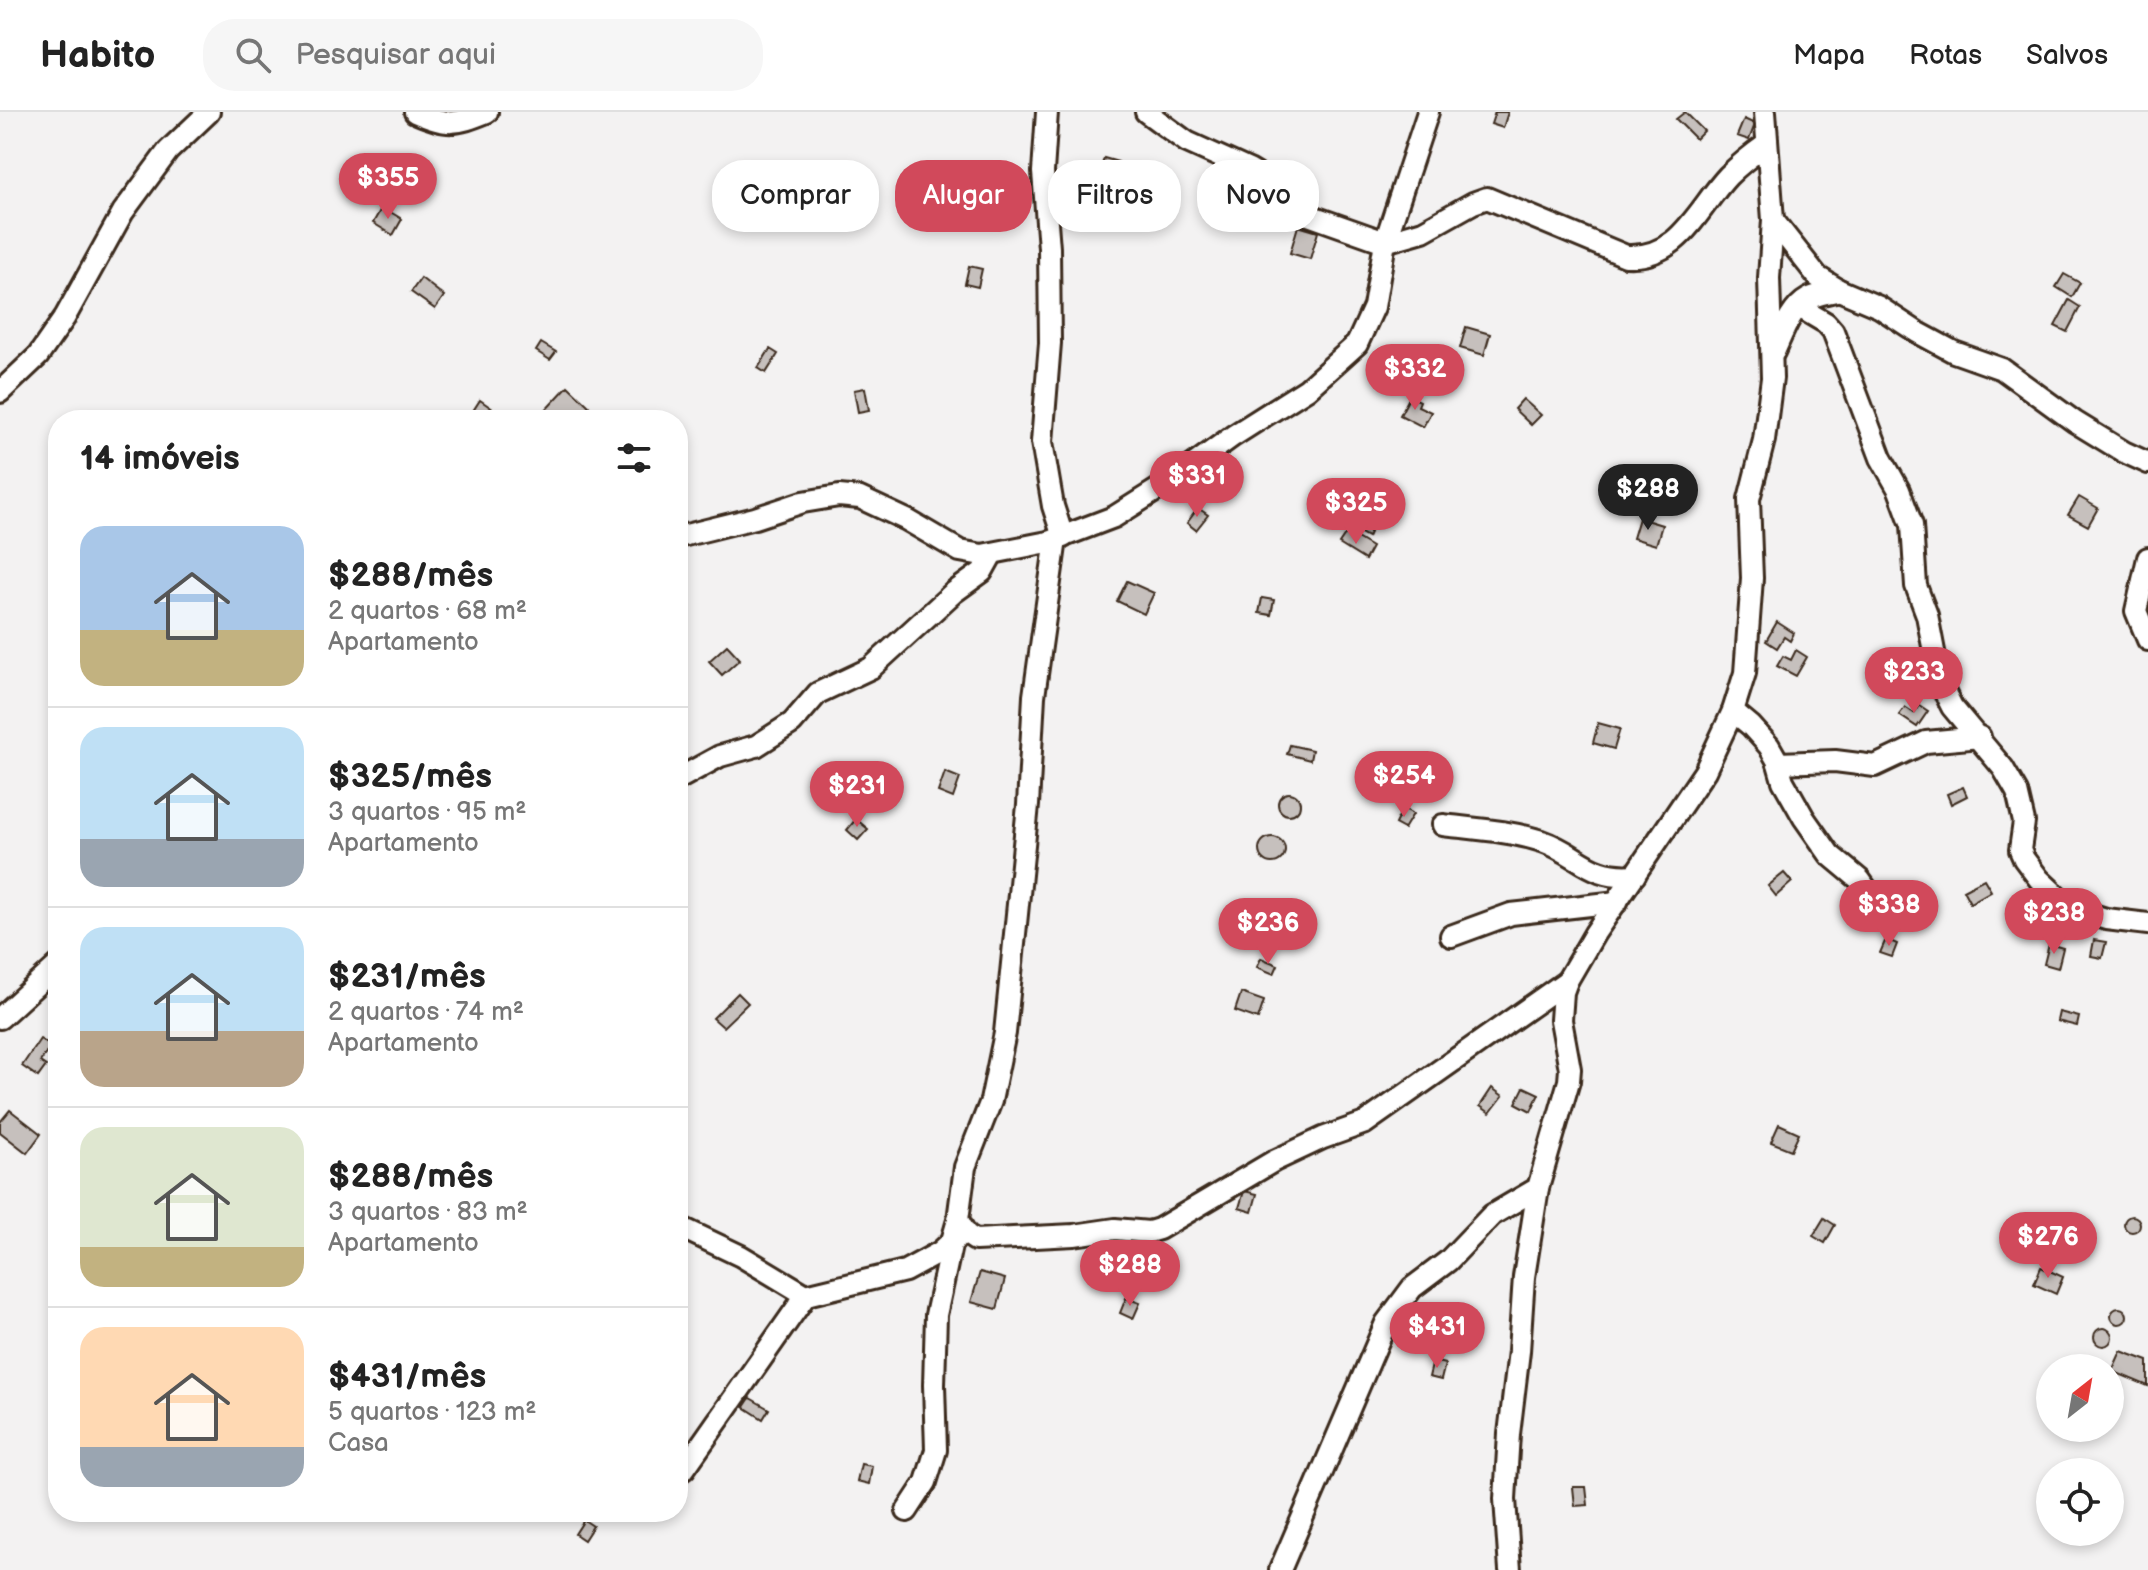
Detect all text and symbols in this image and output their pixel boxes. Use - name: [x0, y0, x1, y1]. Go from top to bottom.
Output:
- search box: [203, 19, 763, 91]
- text: Habito: [40, 33, 155, 78]
- icon: search: [231, 33, 275, 77]
- text: Pesquisar aqui: [295, 37, 496, 73]
- text: Mapa: [1793, 39, 1865, 72]
- text: Rotas: [1909, 39, 1982, 72]
- text: Salvos: [2026, 39, 2108, 72]
- pin: $355: [341, 153, 435, 221]
- chip: Comprar: [712, 160, 879, 232]
- chip: Alugar: [895, 160, 1032, 232]
- chip: Filtros: [1048, 160, 1181, 232]
- chip: Novo: [1197, 160, 1319, 232]
- text: $355: [357, 163, 419, 194]
- pin: $332: [1368, 344, 1462, 412]
- text: $332: [1383, 354, 1447, 385]
- icon: filters: [612, 436, 656, 480]
- text: 14 imóveis: [80, 438, 240, 479]
- pin: $331: [1150, 451, 1244, 519]
- text: $331: [1168, 461, 1226, 492]
- pin: $288: [1601, 464, 1695, 532]
- text: $288: [1616, 474, 1680, 505]
- pin: $325: [1309, 478, 1403, 546]
- text: $325: [1325, 488, 1387, 519]
- text: $288/mês: [328, 555, 493, 596]
- icon: home: [144, 558, 240, 654]
- text: 2 quartos · 68 m²: [328, 596, 527, 627]
- text: Apartamento: [328, 627, 479, 658]
- pin: $233: [1867, 647, 1961, 715]
- text: $233: [1883, 657, 1945, 688]
- pin: $254: [1357, 751, 1451, 819]
- text: $325/mês: [328, 756, 492, 797]
- icon: home: [144, 759, 240, 855]
- pin: $231: [810, 761, 904, 829]
- text: $254: [1372, 761, 1436, 792]
- text: $231: [828, 771, 886, 802]
- text: 3 quartos · 95 m²: [328, 797, 527, 828]
- text: Apartamento: [328, 828, 479, 859]
- pin: $338: [1842, 880, 1936, 948]
- pin: $238: [2007, 888, 2101, 956]
- text: $338: [1857, 890, 1921, 921]
- pin: $236: [1221, 898, 1315, 966]
- text: $238: [2023, 898, 2085, 929]
- text: $236: [1237, 908, 1300, 939]
- text: $231/mês: [328, 956, 486, 997]
- icon: home: [144, 959, 240, 1055]
- text: 2 quartos · 74 m²: [328, 997, 524, 1028]
- text: Apartamento: [328, 1028, 479, 1059]
- text: $288/mês: [328, 1156, 493, 1197]
- icon: home: [144, 1159, 240, 1255]
- text: 3 quartos · 83 m²: [328, 1197, 528, 1228]
- pin: $276: [2001, 1212, 2095, 1280]
- text: $276: [2017, 1222, 2079, 1253]
- text: Apartamento: [328, 1228, 479, 1259]
- pin: $288: [1083, 1240, 1177, 1308]
- text: $288: [1098, 1250, 1162, 1281]
- pin: $431: [1390, 1302, 1484, 1370]
- text: $431: [1408, 1312, 1466, 1343]
- north arrow: [2036, 1354, 2124, 1442]
- map controls: [2036, 1354, 2124, 1546]
- text: $431/mês: [328, 1356, 486, 1397]
- icon: home: [144, 1359, 240, 1455]
- text: 5 quartos · 123 m²: [328, 1397, 536, 1428]
- text: Casa: [328, 1428, 389, 1459]
- button: locate: [2036, 1458, 2124, 1546]

